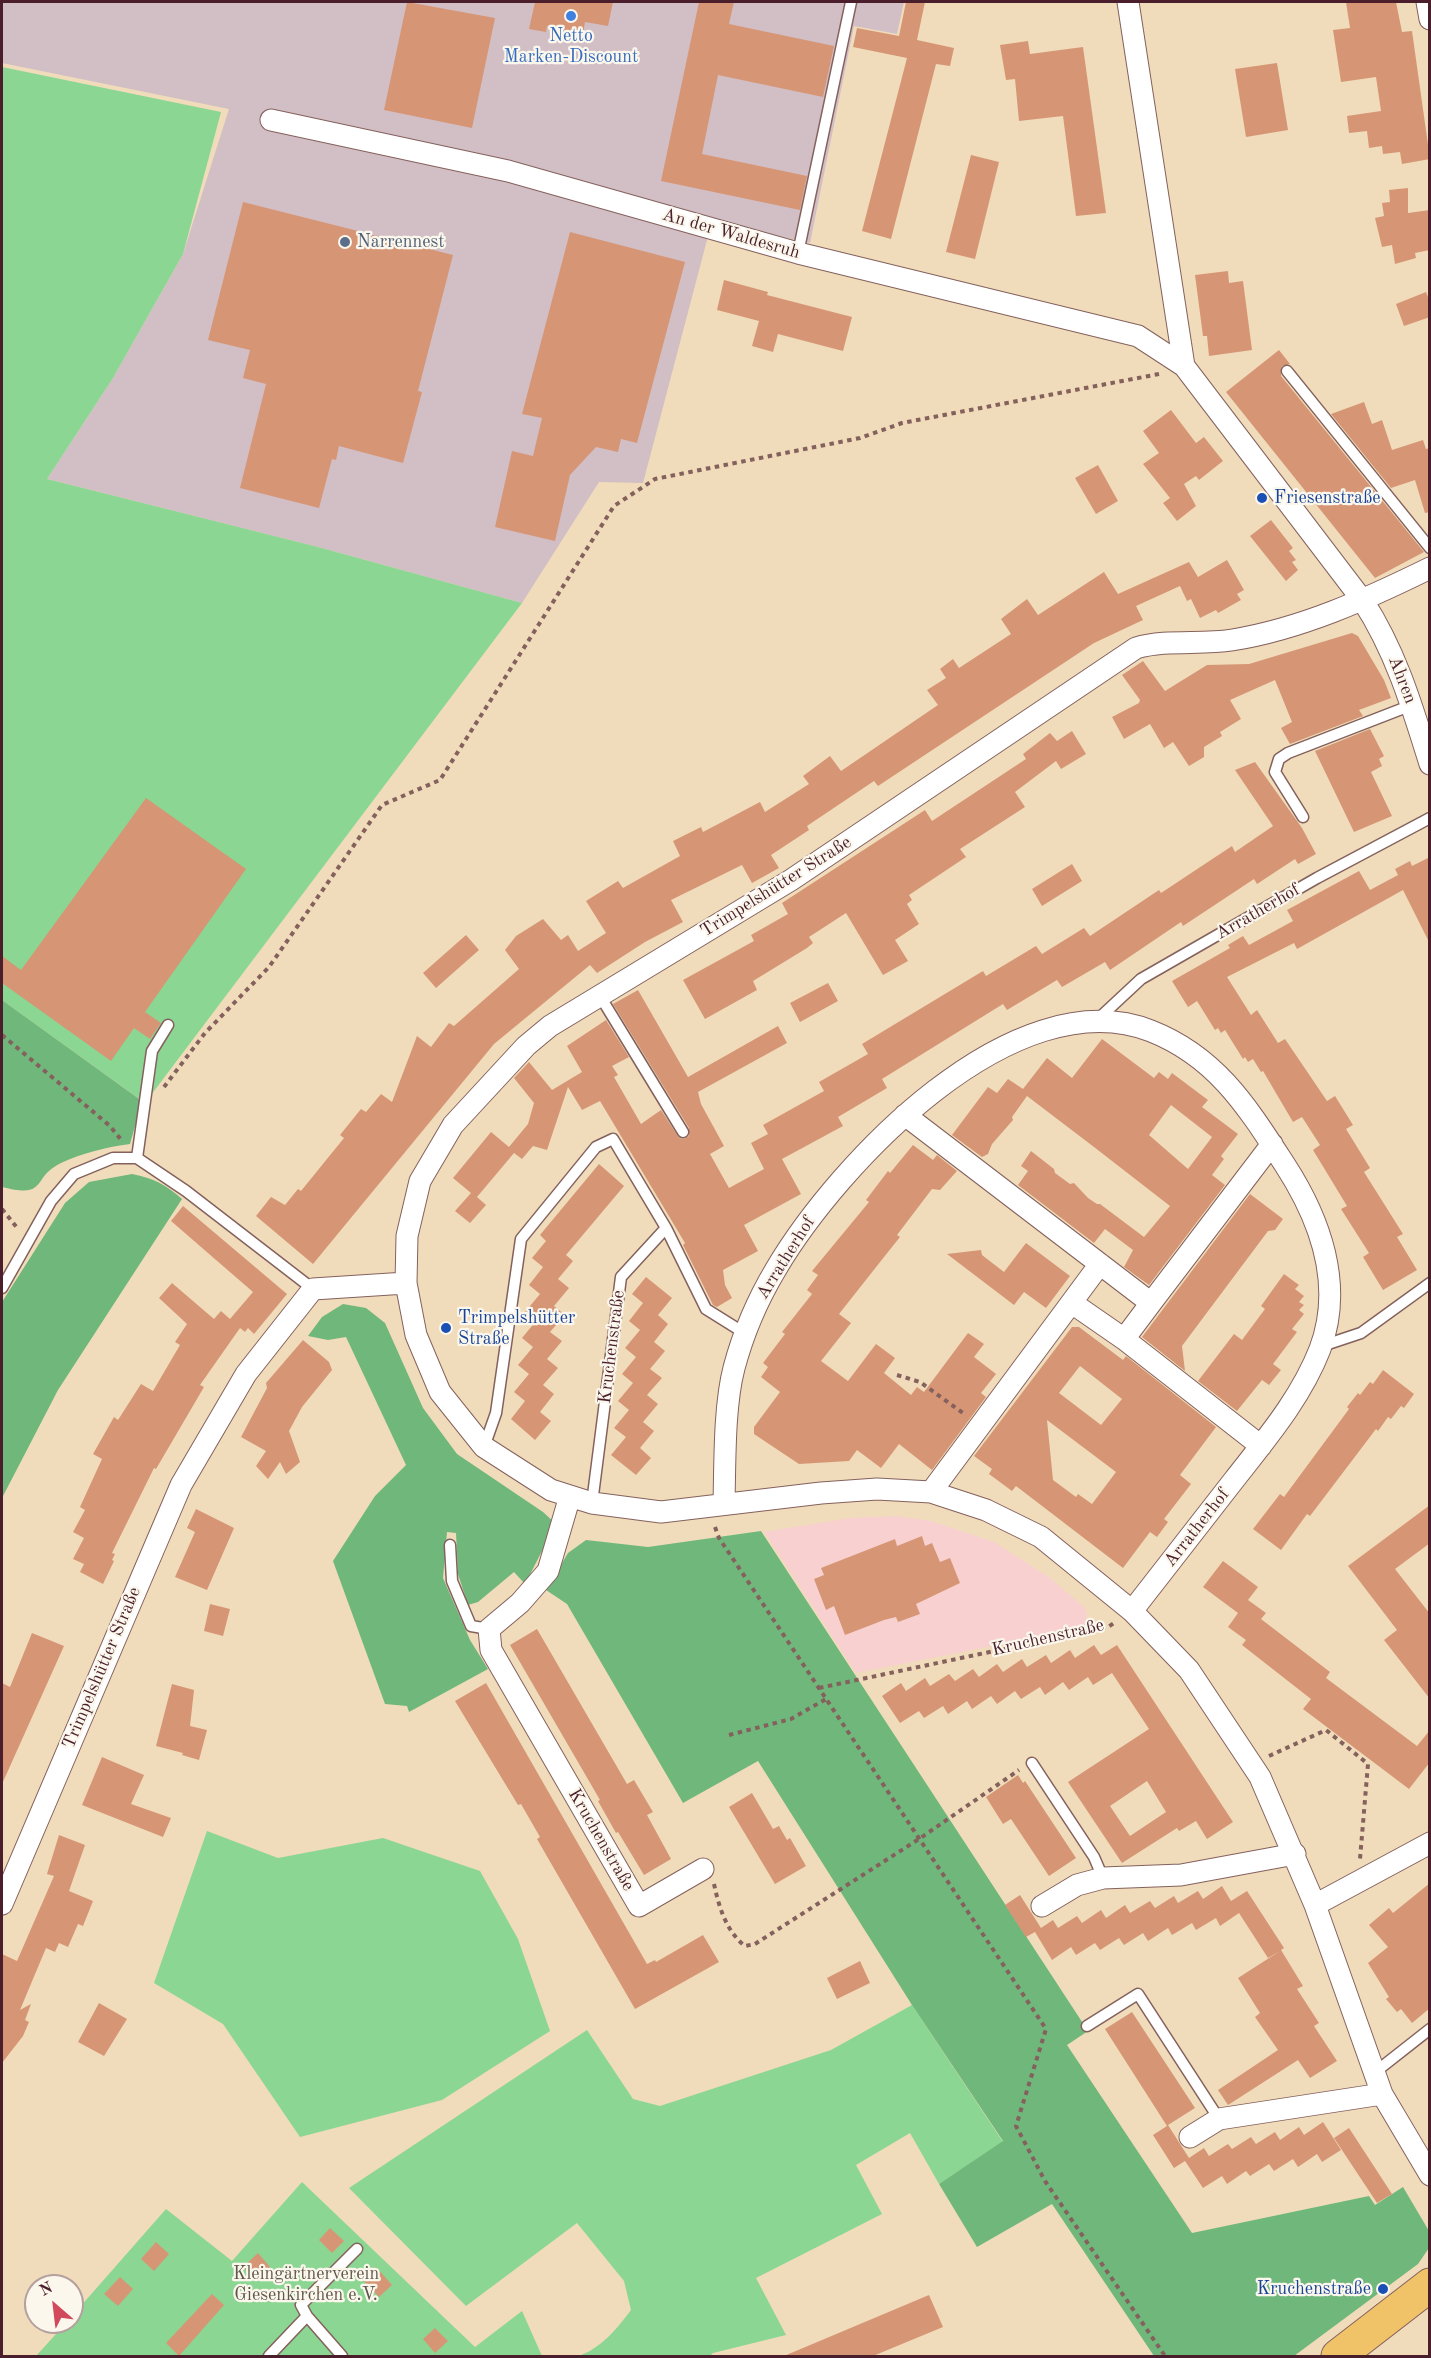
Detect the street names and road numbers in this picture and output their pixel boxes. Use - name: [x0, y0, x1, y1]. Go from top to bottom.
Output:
- street label: An der Waldesruh: [660, 204, 802, 264]
- street label: Ahren: [1383, 653, 1421, 707]
- street label: Trimpelshütter Straße: [697, 832, 855, 942]
- street label: Arratherhof: [1212, 879, 1304, 945]
- street label: Arratherhof: [752, 1212, 820, 1304]
- street label: Kruchenstraße: [594, 1289, 630, 1405]
- street label: Arratherhof: [1160, 1484, 1234, 1572]
- street label: Trimpelshütter Straße: [58, 1584, 146, 1752]
- street label: Kruchenstraße: [990, 1615, 1106, 1661]
- street label: Kruchenstraße: [563, 1785, 639, 1895]

